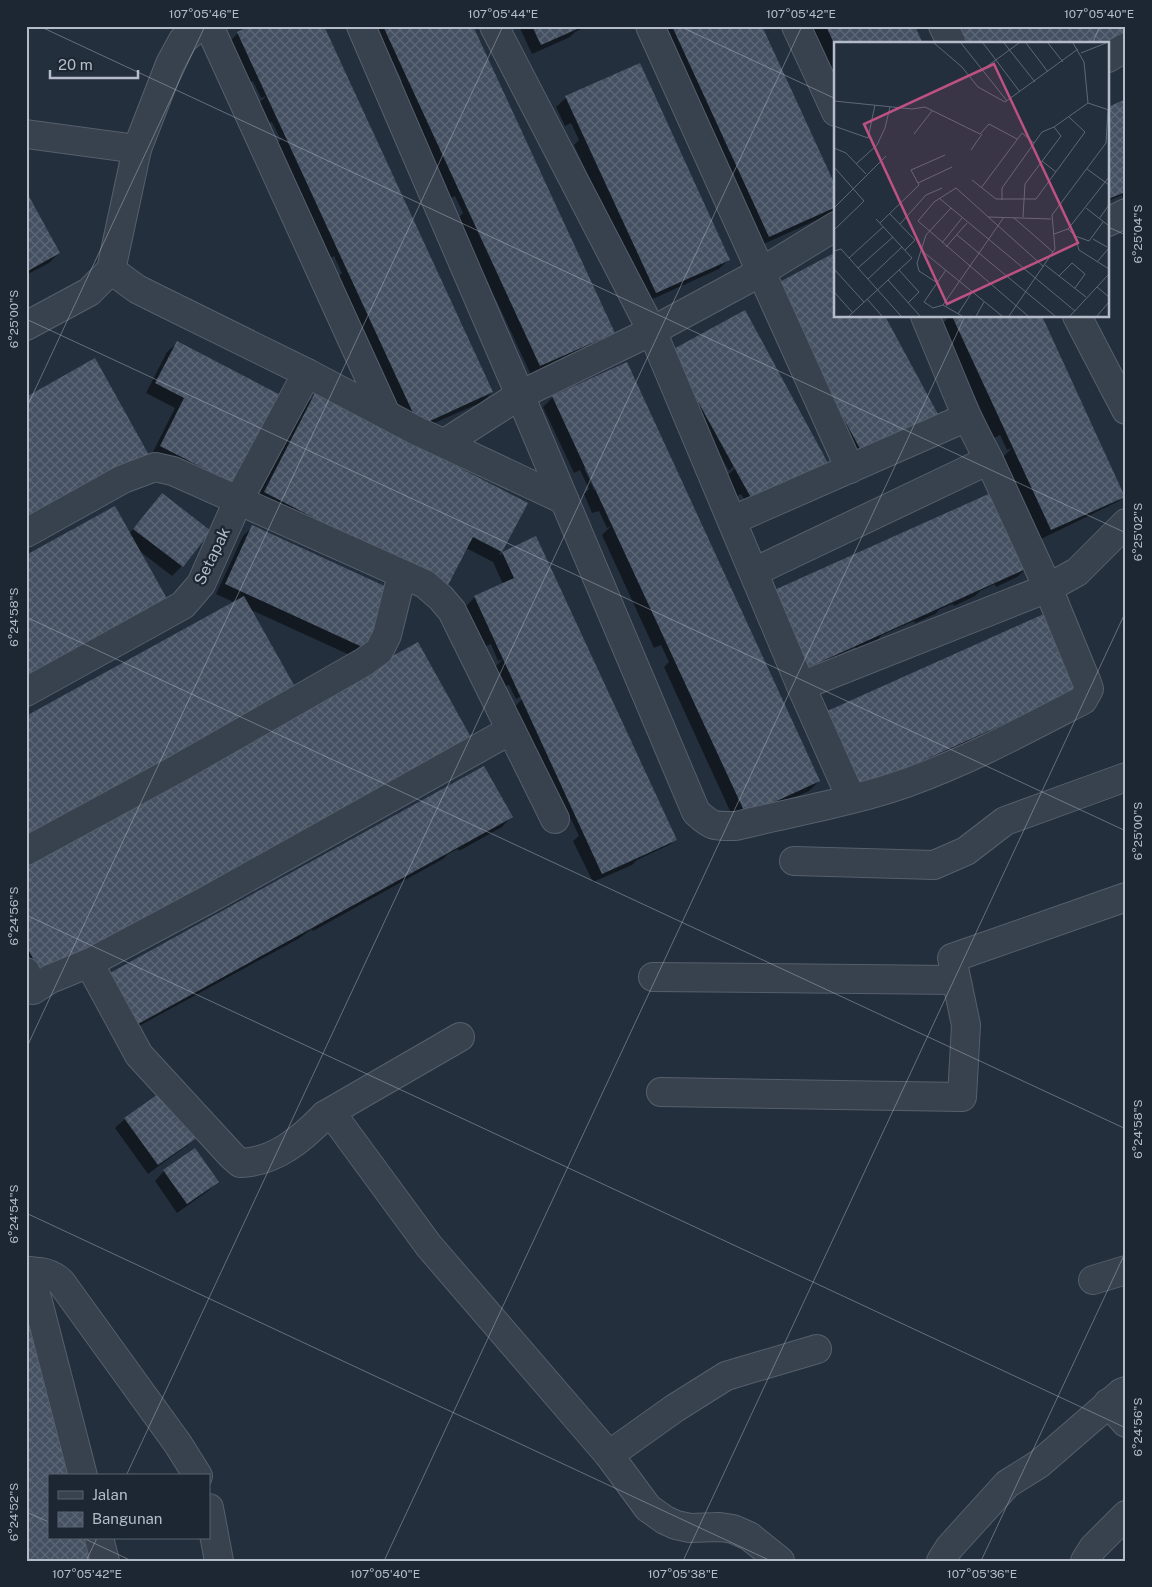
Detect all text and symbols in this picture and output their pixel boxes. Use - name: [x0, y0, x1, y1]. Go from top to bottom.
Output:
- text: 107°05'46"E: [169, 7, 239, 21]
- text: 107°05'44"E: [468, 7, 538, 21]
- text: 107°05'42"E: [766, 7, 836, 21]
- text: 107°05'40"E: [1064, 7, 1134, 21]
- inset map: [834, 42, 1110, 318]
- scale bar: [50, 48, 138, 80]
- text: 20 m: [58, 56, 93, 73]
- text: 6°25'04"S: [1131, 205, 1145, 263]
- text: 6°25'00"S: [7, 290, 21, 348]
- text: 6°25'02"S: [1131, 503, 1145, 561]
- street label: Setapak: [190, 524, 234, 588]
- text: 6°24'58"S: [7, 587, 21, 647]
- text: 6°25'00"S: [1131, 802, 1145, 860]
- text: 6°24'56"S: [7, 887, 21, 946]
- text: 6°24'58"S: [1131, 1099, 1145, 1159]
- text: 6°24'54"S: [7, 1184, 21, 1244]
- text: 6°24'56"S: [1131, 1398, 1145, 1457]
- legend: [48, 1474, 210, 1540]
- text: 6°24'52"S: [7, 1483, 21, 1541]
- text: Jalan: [92, 1486, 128, 1503]
- text: Bangunan: [92, 1510, 163, 1527]
- text: 107°05'42"E: [52, 1567, 122, 1581]
- text: 107°05'40"E: [350, 1567, 420, 1581]
- text: 107°05'38"E: [648, 1567, 718, 1581]
- text: 107°05'36"E: [947, 1567, 1017, 1581]

